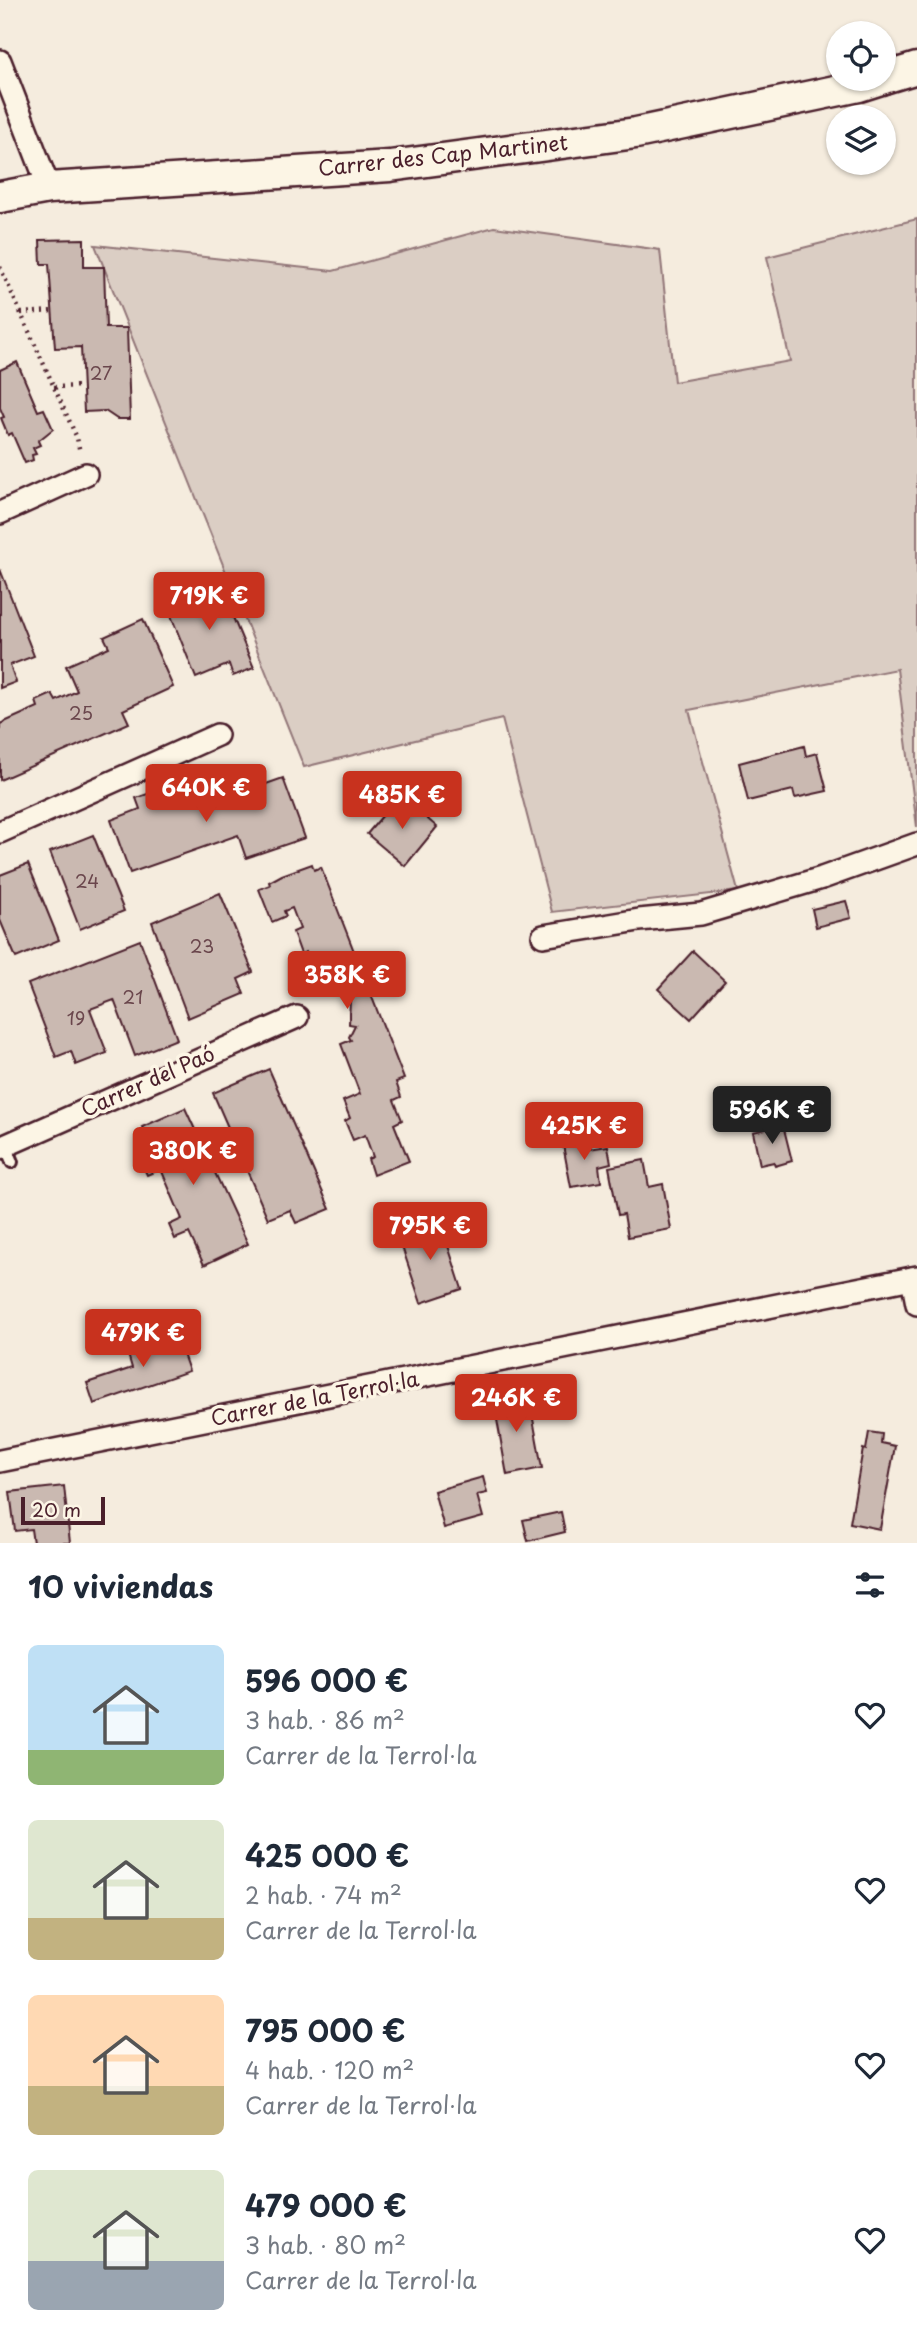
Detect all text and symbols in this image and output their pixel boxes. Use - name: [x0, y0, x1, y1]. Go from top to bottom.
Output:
- map controls: [826, 21, 896, 175]
- button: locate: [826, 21, 896, 91]
- button: layers: [826, 105, 896, 175]
- street label: Carrer des Cap Martinet: [316, 125, 569, 183]
- house number: 27: [90, 359, 112, 386]
- pin: 719K €: [152, 572, 266, 632]
- text: 719K €: [169, 577, 249, 612]
- house number: 25: [69, 699, 93, 726]
- pin: 640K €: [149, 764, 263, 824]
- text: 640K €: [161, 769, 251, 804]
- pin: 485K €: [345, 772, 459, 831]
- text: 485K €: [359, 776, 445, 811]
- house number: 24: [75, 867, 99, 894]
- house number: 23: [190, 932, 214, 959]
- pin: 358K €: [290, 951, 404, 1011]
- text: 358K €: [304, 956, 390, 991]
- house number: 21: [123, 983, 143, 1010]
- house number: 19: [67, 1004, 85, 1031]
- street label: Carrer del Paó: [75, 1036, 219, 1124]
- pin: 596K €: [715, 1086, 829, 1146]
- text: 596K €: [729, 1091, 815, 1126]
- pin: 425K €: [527, 1102, 641, 1162]
- text: 425K €: [541, 1107, 627, 1142]
- pin: 380K €: [136, 1128, 250, 1187]
- text: 380K €: [149, 1132, 237, 1167]
- pin: 795K €: [373, 1202, 487, 1262]
- text: 795K €: [389, 1207, 471, 1242]
- pin: 479K €: [86, 1310, 200, 1369]
- text: 479K €: [101, 1314, 185, 1349]
- street label: Carrer de la Terrol·la: [208, 1361, 421, 1433]
- pin: 246K €: [459, 1374, 573, 1434]
- text: 246K €: [471, 1379, 561, 1414]
- scale bar: [21, 1494, 105, 1526]
- text: 20 m: [32, 1495, 81, 1523]
- text: 10 viviendas: [28, 1563, 213, 1608]
- icon: filters: [851, 1566, 889, 1604]
- text: 596 000 €: [245, 1657, 408, 1702]
- icon: home: [84, 1673, 168, 1757]
- icon: heart: [851, 1696, 889, 1734]
- text: 3 hab. · 86 m²: [245, 1702, 405, 1737]
- text: Carrer de la Terrol·la: [245, 1737, 477, 1772]
- text: 425 000 €: [245, 1832, 409, 1877]
- icon: home: [84, 1848, 168, 1932]
- icon: heart: [851, 1871, 889, 1909]
- text: 2 hab. · 74 m²: [245, 1877, 402, 1912]
- text: Carrer de la Terrol·la: [245, 1912, 477, 1947]
- text: 795 000 €: [245, 2007, 406, 2052]
- icon: home: [84, 2023, 168, 2107]
- icon: heart: [851, 2046, 889, 2084]
- text: 4 hab. · 120 m²: [245, 2052, 414, 2087]
- text: Carrer de la Terrol·la: [245, 2087, 477, 2122]
- text: 479 000 €: [245, 2182, 407, 2227]
- icon: home: [84, 2198, 168, 2282]
- icon: heart: [851, 2221, 889, 2259]
- text: 3 hab. · 80 m²: [245, 2227, 406, 2262]
- text: Carrer de la Terrol·la: [245, 2262, 477, 2297]

